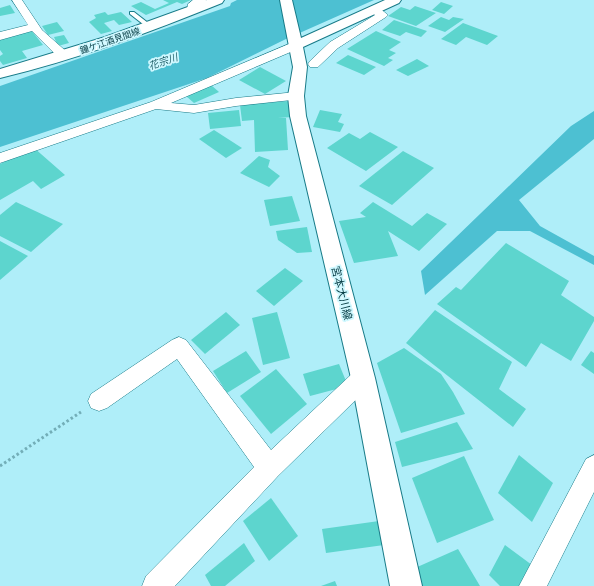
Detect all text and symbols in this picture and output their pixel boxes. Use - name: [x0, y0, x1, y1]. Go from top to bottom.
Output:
- street label: 鐘ケ江酒見間線: [78, 25, 142, 56]
- water label: 花宗川: [147, 50, 180, 73]
- street label: 宮本大川線: [329, 265, 355, 321]

